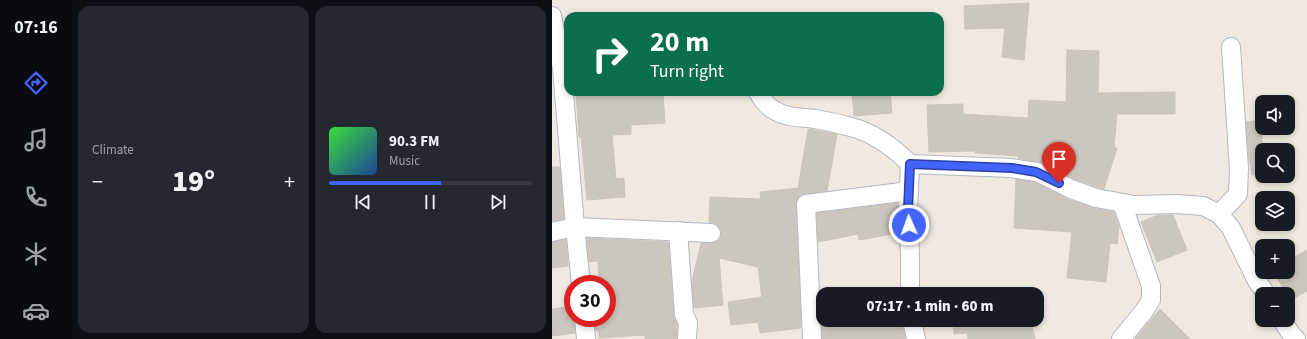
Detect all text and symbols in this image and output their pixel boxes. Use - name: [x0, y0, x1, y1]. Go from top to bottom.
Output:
- text: 07:16: [14, 15, 58, 40]
- text: 20 m: [650, 22, 709, 62]
- icon: right: [584, 28, 636, 80]
- text: Turn right: [650, 59, 724, 84]
- icon: directions: [22, 69, 50, 97]
- map controls: [1255, 95, 1295, 327]
- button: sound: [1255, 95, 1295, 135]
- icon: music: [22, 126, 50, 154]
- text: 90.3 FM: [389, 131, 440, 152]
- text: Climate: [92, 141, 134, 159]
- pin: [1042, 142, 1076, 183]
- button: search: [1255, 143, 1295, 183]
- icon: arrive: [1048, 148, 1070, 170]
- text: Music: [389, 152, 420, 170]
- text: 19°: [172, 160, 215, 203]
- text: −: [92, 166, 103, 198]
- text: +: [284, 166, 295, 198]
- icon: phone: [22, 183, 50, 211]
- icon: previous: [352, 191, 374, 213]
- icon: pause: [419, 191, 441, 213]
- icon: next: [487, 191, 509, 213]
- button: layers: [1255, 191, 1295, 231]
- position arrow: [888, 204, 930, 246]
- button: +: [1255, 239, 1295, 279]
- icon: climate: [22, 240, 50, 268]
- speed limit sign: 30: [564, 275, 616, 327]
- button: −: [1255, 287, 1295, 327]
- text: 07:17 · 1 min · 60 m: [867, 296, 993, 317]
- icon: car: [22, 297, 50, 325]

